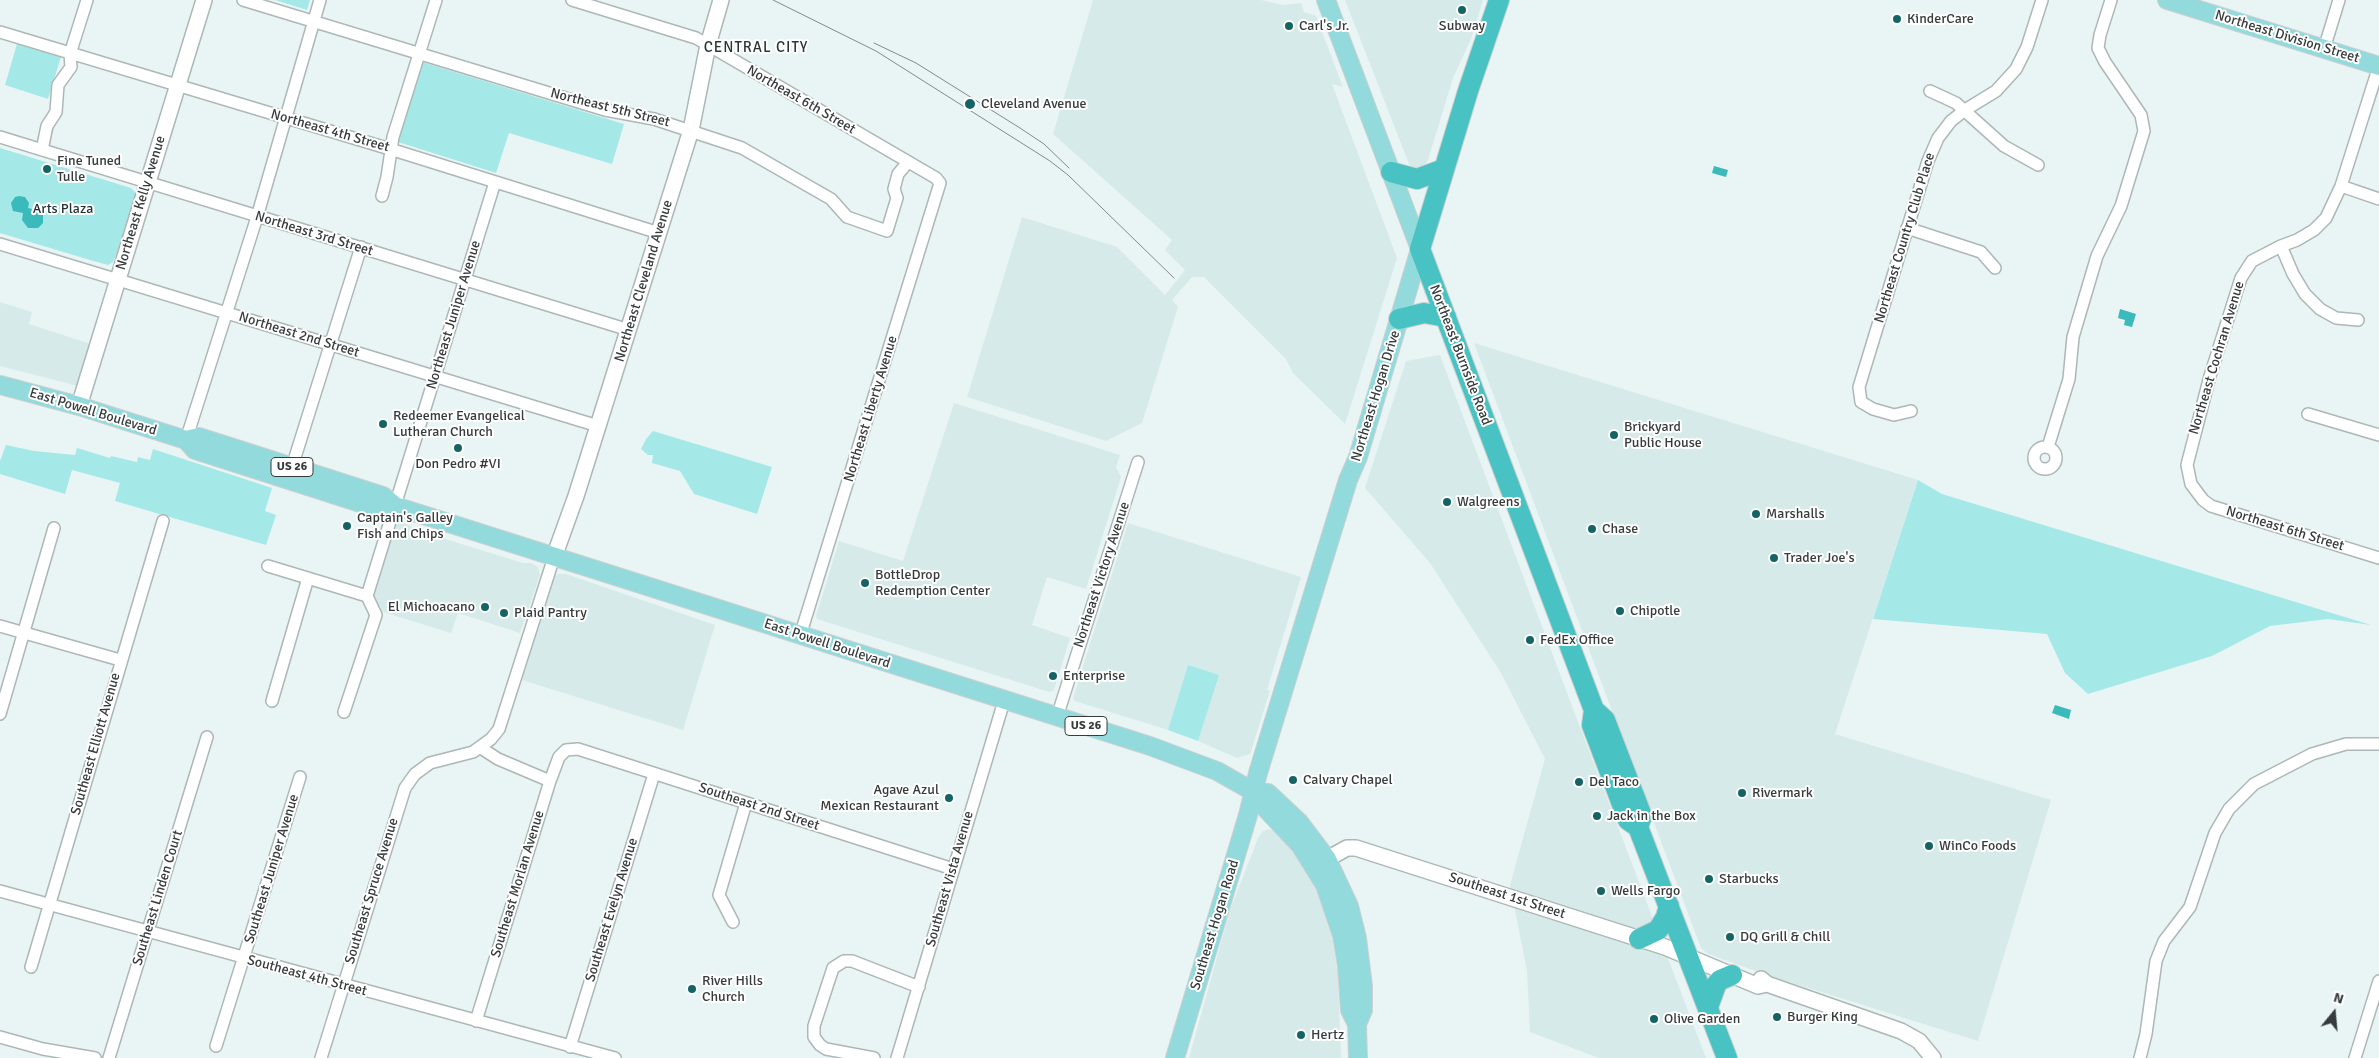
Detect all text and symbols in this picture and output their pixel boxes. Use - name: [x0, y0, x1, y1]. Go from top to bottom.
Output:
- marker: Subway: [1456, 4, 1468, 16]
- street label: Northeast Division Street: [2213, 7, 2361, 67]
- place label: KinderCare: [1907, 11, 1974, 27]
- marker: KinderCare: [1891, 13, 1903, 25]
- place label: Carl's Jr.: [1299, 18, 1350, 34]
- place label: Subway: [1439, 18, 1485, 34]
- marker: Carl's Jr.: [1283, 20, 1295, 32]
- district label: CENTRAL CITY: [702, 39, 810, 57]
- street label: Northeast 6th Street: [744, 62, 858, 138]
- street label: Northeast 5th Street: [548, 85, 672, 131]
- place label: Cleveland Avenue: [981, 96, 1087, 112]
- marker: Cleveland Avenue: [963, 97, 977, 111]
- street label: Northeast 4th Street: [269, 106, 391, 156]
- street label: Northeast Kelly Avenue: [113, 134, 169, 272]
- street label: Northeast Country Club Place: [1871, 151, 1939, 325]
- place label: Fine Tuned Tulle: [57, 153, 121, 186]
- marker: Fine Tuned Tulle: [41, 163, 53, 175]
- street label: Northeast Cleveland Avenue: [611, 198, 677, 364]
- park label: Arts Plaza: [33, 201, 93, 217]
- street label: Northeast 3rd Street: [253, 208, 375, 260]
- street label: Northeast Juniper Avenue: [423, 239, 485, 391]
- street label: Northeast Cochran Avenue: [2186, 279, 2248, 437]
- street label: Northeast Burnside Road: [1425, 282, 1495, 428]
- street label: Northeast 2nd Street: [237, 309, 361, 361]
- street label: Northeast Hogan Drive: [1348, 328, 1404, 464]
- street label: Northeast Liberty Avenue: [841, 334, 901, 484]
- street label: East Powell Boulevard: [27, 385, 159, 439]
- place label: Redeemer Evangelical Lutheran Church: [393, 408, 525, 441]
- marker: Redeemer Evangelical Lutheran Church: [377, 418, 389, 430]
- place label: Brickyard Public House: [1624, 419, 1702, 452]
- marker: Brickyard Public House: [1608, 429, 1620, 441]
- marker: Don Pedro #VI: [452, 442, 464, 454]
- place label: Don Pedro #VI: [415, 456, 501, 472]
- road number: US 26: [271, 458, 313, 477]
- place label: Walgreens: [1457, 494, 1520, 510]
- marker: Walgreens: [1441, 496, 1453, 508]
- street label: Northeast Victory Avenue: [1070, 500, 1134, 650]
- street label: Northeast 6th Street: [2224, 503, 2346, 555]
- place label: Marshalls: [1766, 506, 1825, 522]
- marker: Marshalls: [1750, 508, 1762, 520]
- place label: Captain's Galley Fish and Chips: [357, 510, 453, 542]
- marker: Captain's Galley Fish and Chips: [341, 520, 353, 532]
- place label: Chase: [1602, 521, 1638, 537]
- marker: Chase: [1586, 523, 1598, 535]
- place label: Trader Joe's: [1784, 550, 1855, 566]
- marker: Trader Joe's: [1768, 552, 1780, 564]
- place label: BottleDrop Redemption Center: [875, 567, 990, 600]
- marker: BottleDrop Redemption Center: [859, 577, 871, 589]
- place label: El Michoacano: [388, 599, 475, 615]
- marker: El Michoacano: [479, 601, 491, 613]
- place label: Chipotle: [1630, 603, 1680, 619]
- place label: Plaid Pantry: [514, 605, 587, 621]
- marker: Chipotle: [1614, 605, 1626, 617]
- marker: Plaid Pantry: [498, 607, 510, 619]
- street label: East Powell Boulevard: [762, 616, 892, 672]
- place label: FedEx Office: [1540, 632, 1614, 648]
- marker: FedEx Office: [1524, 634, 1536, 646]
- place label: Enterprise: [1063, 668, 1125, 684]
- marker: Enterprise: [1047, 670, 1059, 682]
- street label: Southeast Elliott Avenue: [68, 671, 124, 817]
- road number: US 26: [1065, 716, 1107, 736]
- place label: Calvary Chapel: [1303, 772, 1393, 788]
- marker: Calvary Chapel: [1287, 774, 1299, 786]
- place label: Del Taco: [1589, 774, 1639, 790]
- marker: Del Taco: [1573, 776, 1585, 788]
- street label: Southeast 2nd Street: [697, 780, 821, 834]
- place label: Agave Azul Mexican Restaurant: [820, 782, 939, 814]
- place label: Rivermark: [1752, 785, 1813, 801]
- marker: Rivermark: [1736, 787, 1748, 799]
- street label: Southeast Juniper Avenue: [241, 792, 303, 946]
- marker: Agave Azul Mexican Restaurant: [943, 792, 955, 804]
- street label: Southeast Morlan Avenue: [488, 808, 548, 960]
- place label: Jack in the Box: [1607, 808, 1696, 824]
- street label: Southeast Vista Avenue: [923, 809, 977, 949]
- marker: Jack in the Box: [1591, 810, 1603, 822]
- street label: Southeast Spruce Avenue: [342, 816, 402, 966]
- street label: Southeast Linden Court: [129, 828, 187, 968]
- street label: Southeast Evelyn Avenue: [582, 836, 642, 984]
- place label: WinCo Foods: [1939, 838, 2016, 854]
- marker: WinCo Foods: [1923, 840, 1935, 852]
- street label: Southeast Hogan Road: [1187, 858, 1243, 992]
- street label: Southeast 1st Street: [1447, 869, 1567, 923]
- place label: Starbucks: [1719, 871, 1779, 887]
- marker: Starbucks: [1703, 873, 1715, 885]
- place label: Wells Fargo: [1611, 883, 1680, 899]
- marker: Wells Fargo: [1595, 885, 1607, 897]
- place label: DQ Grill & Chill: [1740, 929, 1830, 945]
- marker: DQ Grill & Chill: [1724, 931, 1736, 943]
- street label: Southeast 4th Street: [245, 952, 369, 1000]
- place label: River Hills Church: [702, 973, 763, 1006]
- marker: River Hills Church: [686, 983, 698, 995]
- north arrow: [2309, 988, 2359, 1038]
- text: N: [2331, 989, 2346, 1008]
- place label: Burger King: [1787, 1009, 1858, 1025]
- place label: Olive Garden: [1664, 1011, 1740, 1027]
- marker: Burger King: [1771, 1011, 1783, 1023]
- marker: Olive Garden: [1648, 1013, 1660, 1025]
- place label: Hertz: [1311, 1027, 1344, 1043]
- marker: Hertz: [1295, 1029, 1307, 1041]

